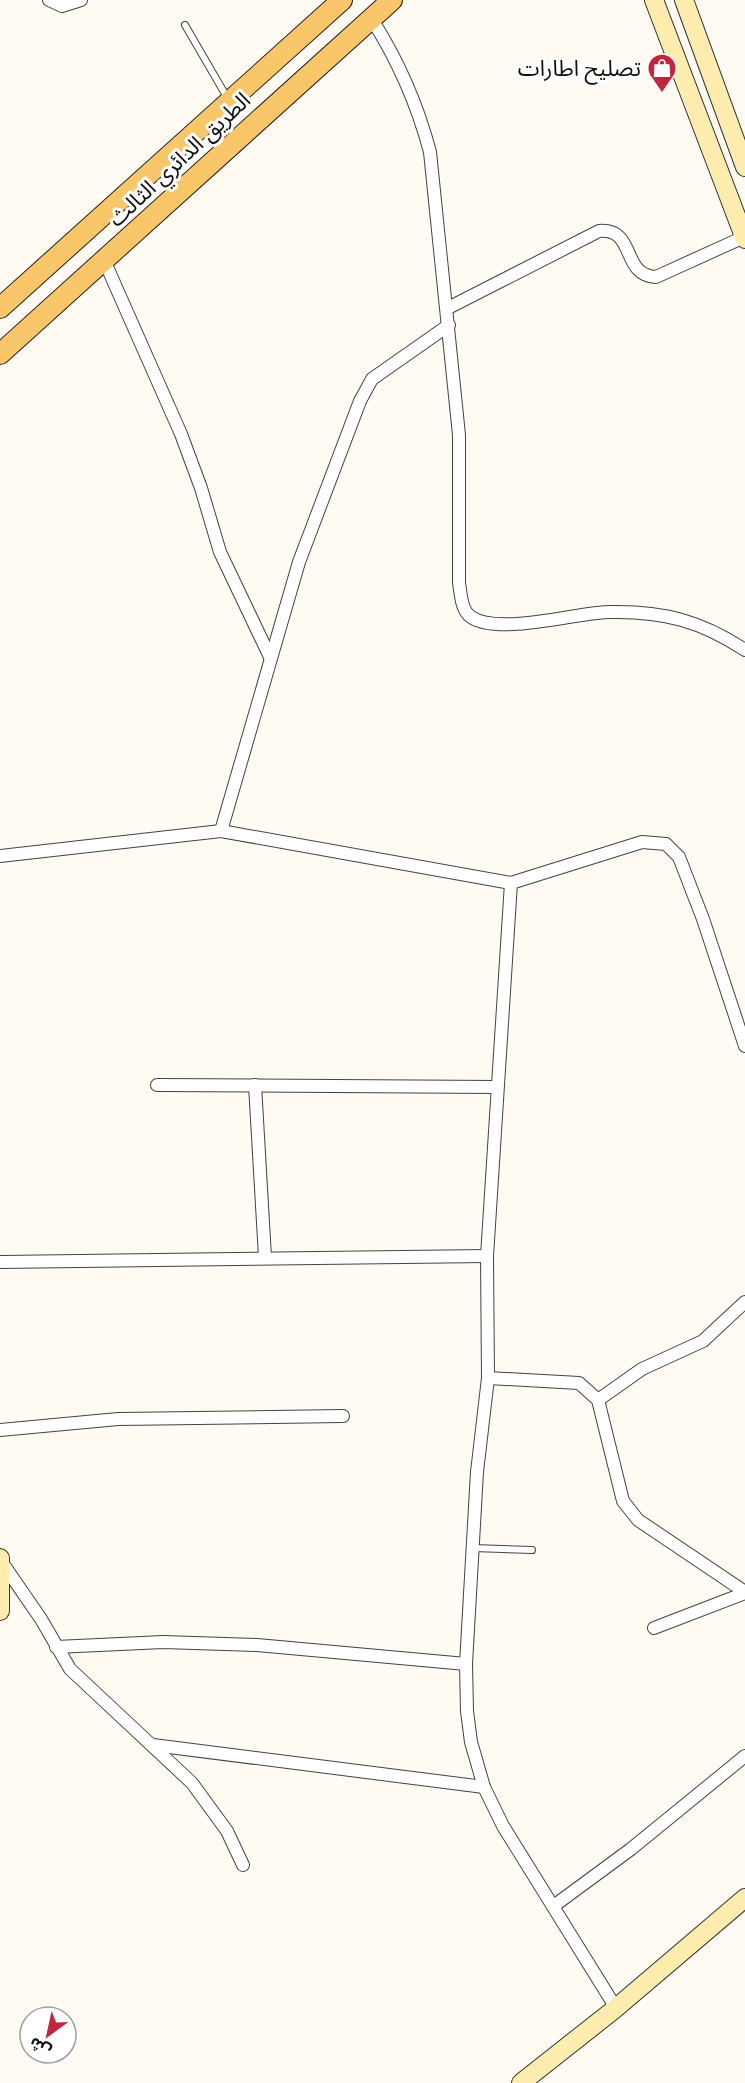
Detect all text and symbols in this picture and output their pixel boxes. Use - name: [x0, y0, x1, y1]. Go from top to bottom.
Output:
- shop icon: تصليح اطارات: [646, 52, 678, 94]
- place label: تصليح اطارات: [518, 53, 641, 86]
- street label: الطريق الدائري الثالث: [101, 85, 259, 235]
- north arrow: [18, 2005, 78, 2065]
- text: ش: [25, 2031, 56, 2063]

